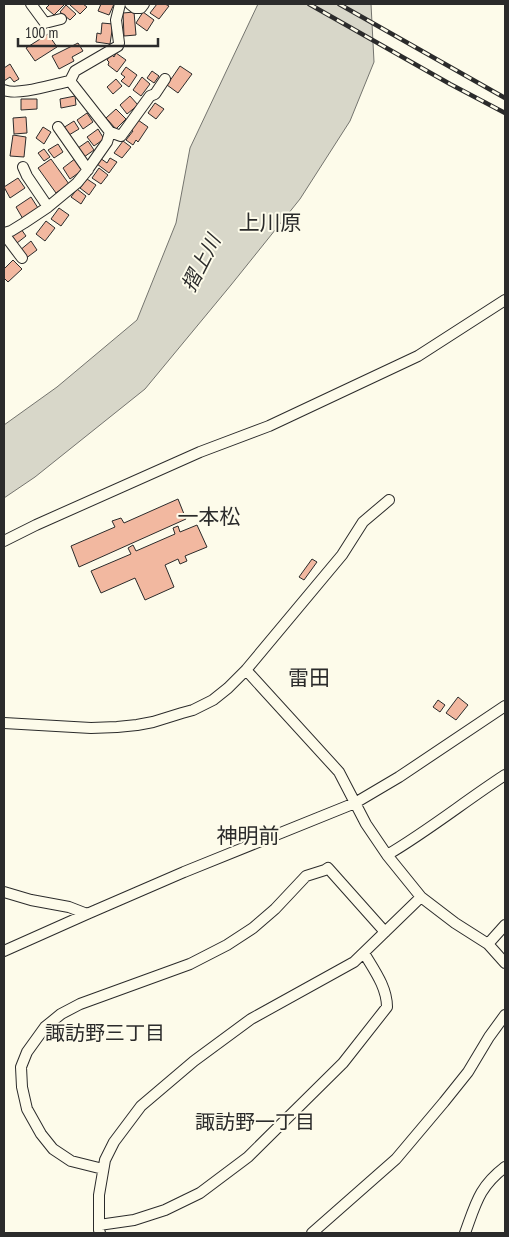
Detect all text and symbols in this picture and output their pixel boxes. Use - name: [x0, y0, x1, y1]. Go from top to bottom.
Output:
- scale bar: [18, 15, 158, 47]
- text: 100 m: [25, 23, 58, 42]
- district label: 上川原: [239, 209, 302, 236]
- water label: 摺上川: [176, 229, 227, 296]
- district label: 一本松: [178, 503, 241, 530]
- district label: 雷田: [288, 664, 330, 691]
- district label: 神明前: [217, 822, 280, 849]
- district label: 諏訪野三丁目: [45, 1020, 165, 1046]
- district label: 諏訪野一丁目: [195, 1109, 315, 1135]

